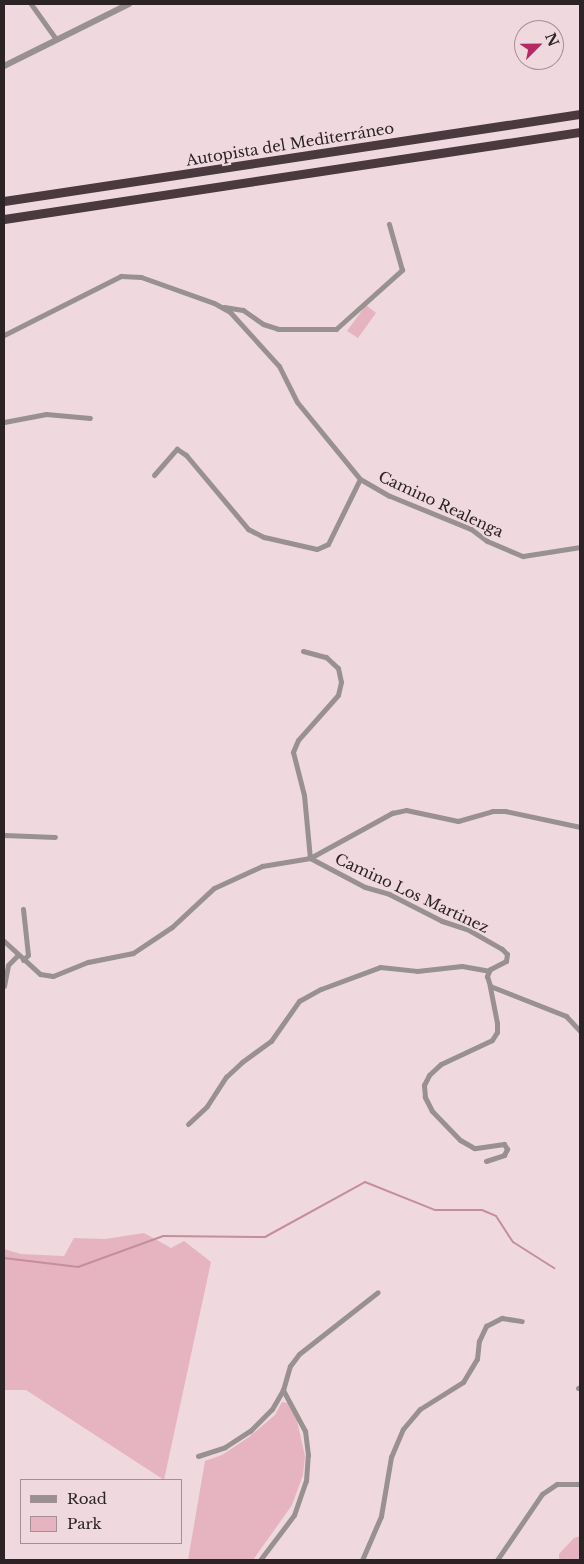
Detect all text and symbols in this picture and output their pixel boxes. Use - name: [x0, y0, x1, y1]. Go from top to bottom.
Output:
- north arrow: [514, 20, 564, 70]
- text: N: [541, 30, 563, 49]
- street label: Autopista del Mediterráneo: [185, 119, 395, 169]
- street label: Camino Realenga: [376, 467, 506, 541]
- street label: Camino Los Martinez: [332, 849, 492, 937]
- legend: [20, 1479, 182, 1544]
- text: Road: [67, 1489, 107, 1508]
- text: Park: [67, 1514, 102, 1533]

